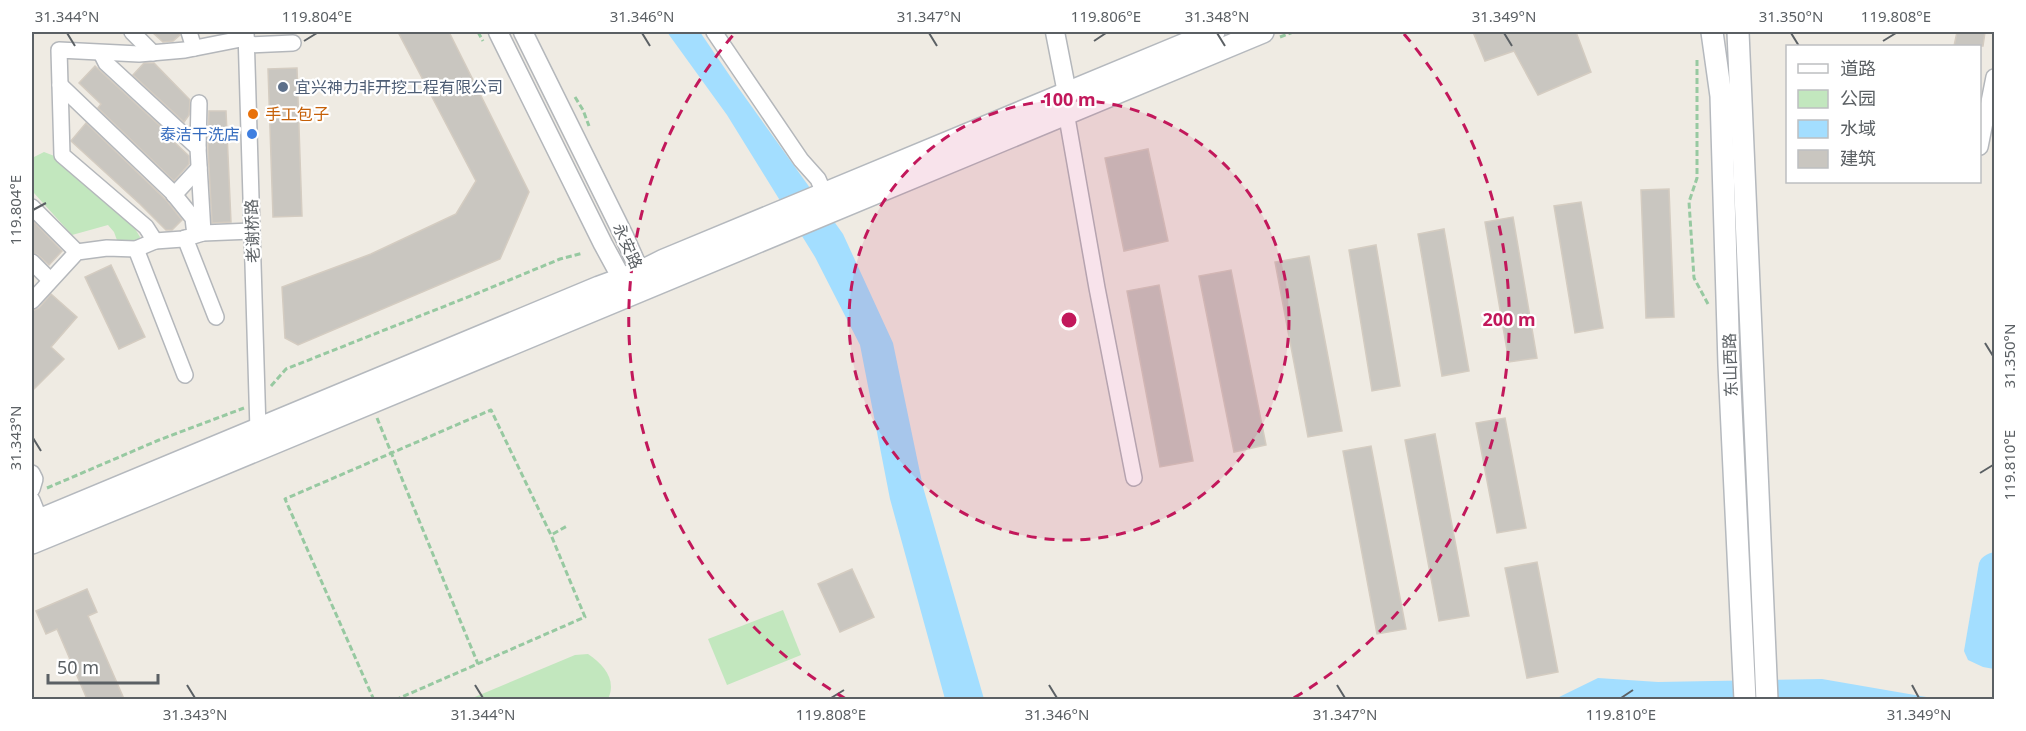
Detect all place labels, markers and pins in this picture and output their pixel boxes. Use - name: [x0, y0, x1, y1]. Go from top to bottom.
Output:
- place label: 宜兴神力非开挖工程有限公司: [295, 76, 503, 98]
- marker: 宜兴神力非开挖工程有限公司: [276, 80, 290, 94]
- place label: 手工包子: [265, 103, 329, 125]
- marker: 手工包子: [246, 107, 260, 121]
- place label: 泰洁干洗店: [160, 123, 240, 145]
- marker: 泰洁干洗店: [245, 127, 259, 141]
- centre of rings: [1059, 310, 1079, 330]

